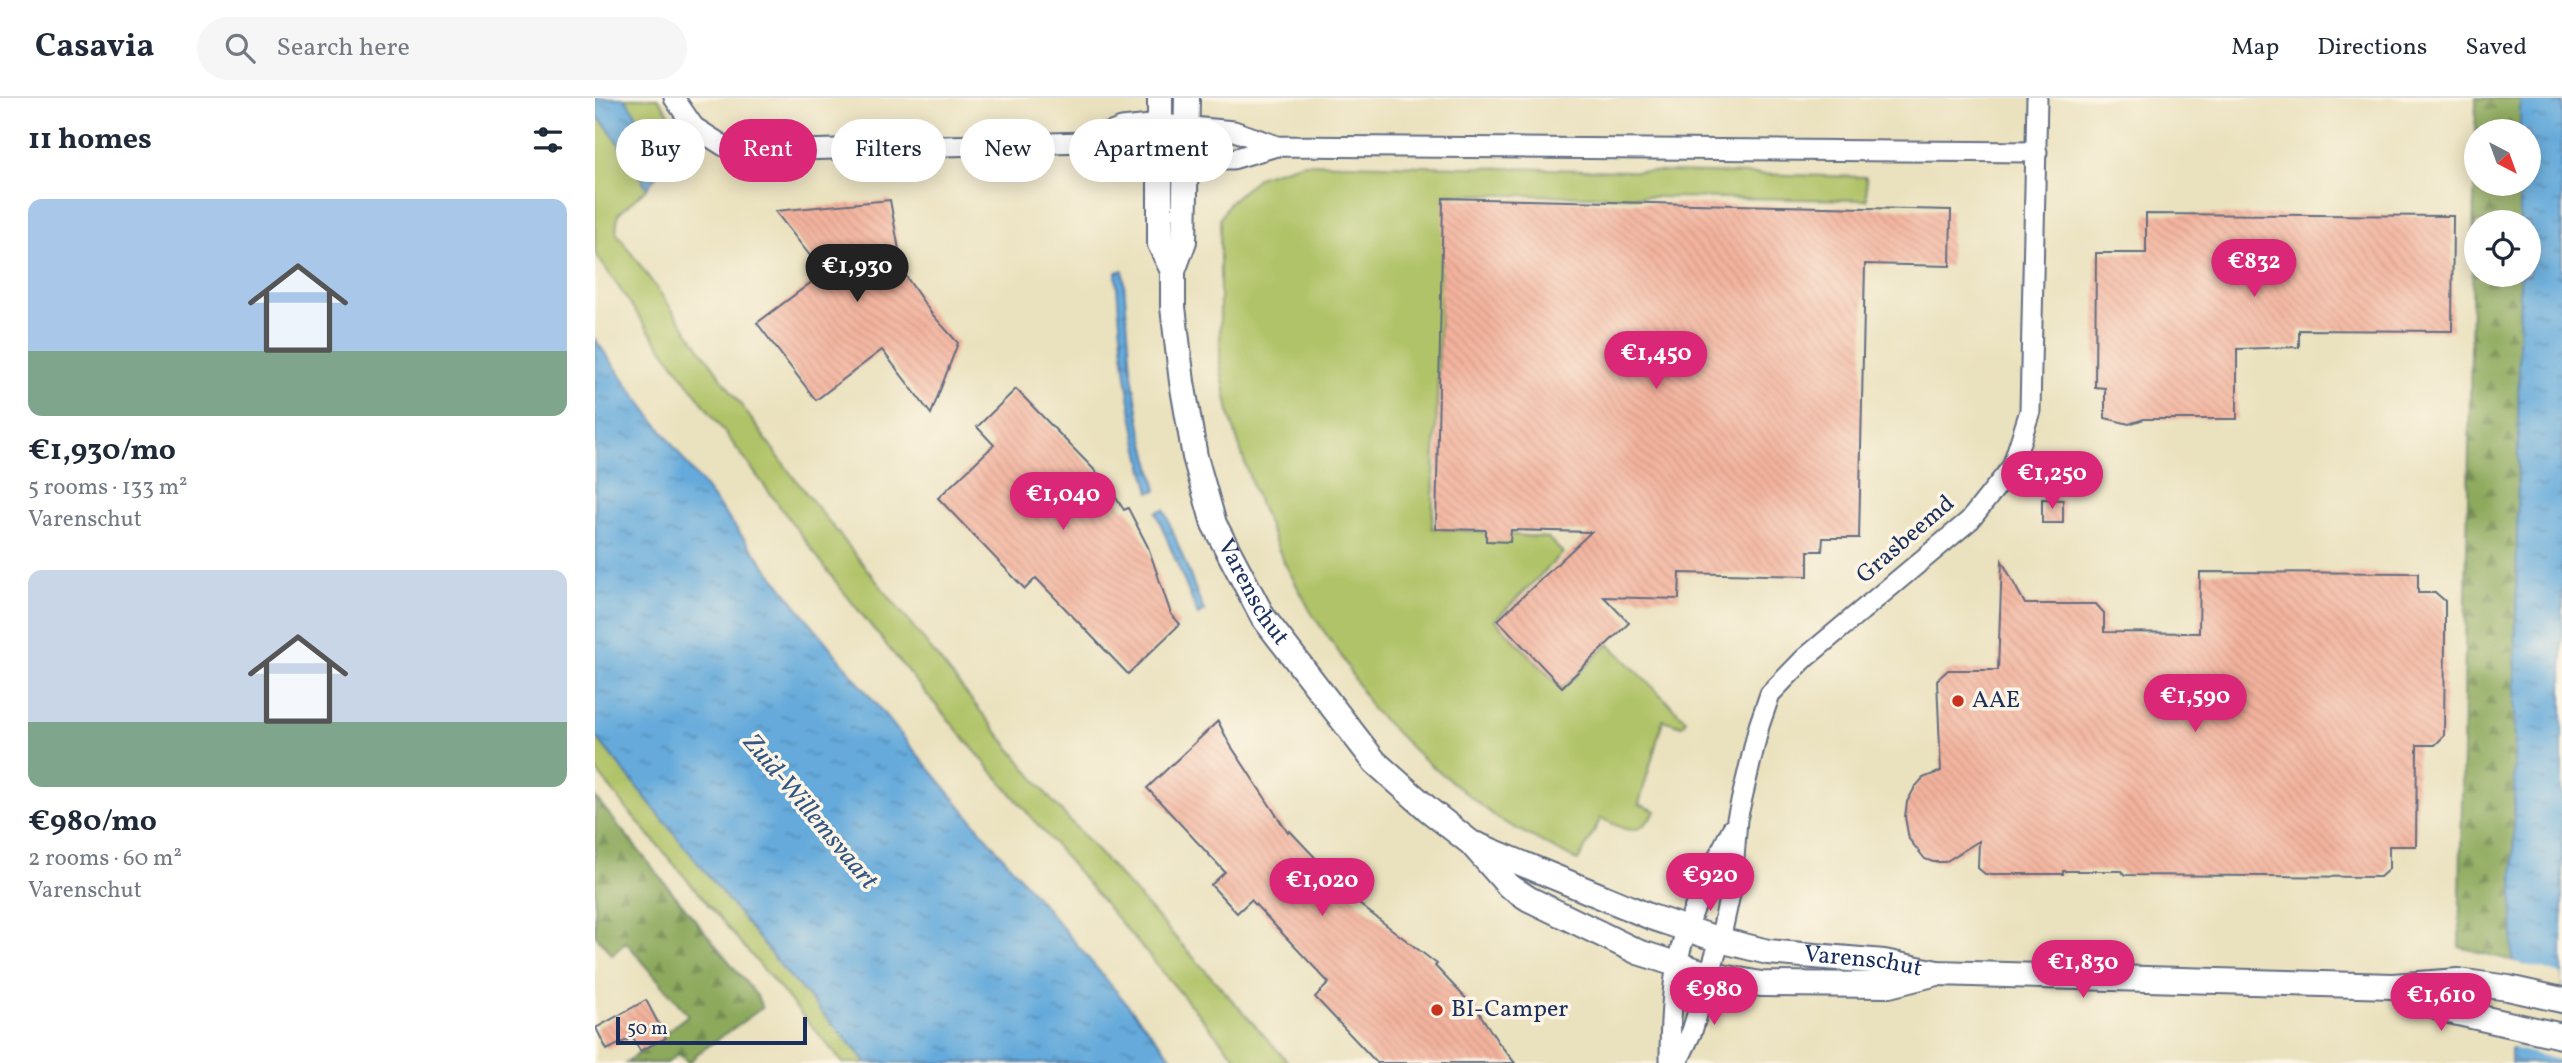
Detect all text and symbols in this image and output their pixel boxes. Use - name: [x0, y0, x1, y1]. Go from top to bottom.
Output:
- search box: [197, 17, 687, 80]
- text: Casavia: [35, 25, 155, 71]
- icon: search: [221, 29, 259, 67]
- text: Search here: [277, 30, 410, 66]
- text: Map: [2231, 31, 2279, 65]
- text: Directions: [2317, 31, 2427, 65]
- text: Saved: [2465, 31, 2527, 65]
- text: 11 homes: [28, 119, 152, 161]
- chip: Buy: [616, 119, 705, 182]
- chip: Rent: [719, 119, 817, 182]
- chip: Filters: [831, 119, 946, 182]
- chip: New: [960, 119, 1055, 182]
- chip: Apartment: [1069, 119, 1233, 182]
- north arrow: [2464, 119, 2541, 196]
- map controls: [2464, 119, 2541, 287]
- icon: filters: [529, 121, 567, 159]
- button: locate: [2464, 210, 2541, 287]
- pin: €832: [2213, 240, 2295, 299]
- pin: €1,930: [800, 244, 914, 304]
- icon: home: [235, 245, 361, 371]
- text: €832: [2227, 246, 2281, 278]
- text: €1,930: [822, 251, 892, 283]
- pin: €1,450: [1599, 331, 1713, 391]
- text: €1,450: [1620, 338, 1692, 370]
- text: €1,930/mo: [28, 430, 176, 472]
- pin: €1,250: [1995, 452, 2109, 511]
- text: €1,250: [2017, 458, 2087, 490]
- text: 5 rooms · 133 m²: [28, 472, 188, 504]
- pin: €1,040: [1006, 472, 1120, 532]
- text: €1,040: [1026, 479, 1100, 511]
- street label: Grasbeemd: [1849, 488, 1963, 592]
- text: Varenschut: [28, 504, 142, 536]
- street label: Varenschut: [1208, 533, 1297, 653]
- icon: home: [235, 616, 361, 742]
- pin: €1,590: [2138, 674, 2252, 734]
- text: €1,590: [2160, 681, 2230, 713]
- place label: AAE: [1972, 684, 2020, 718]
- marker: AAE: [1950, 693, 1966, 709]
- water label: Zuid-Willemsvaart: [734, 726, 886, 898]
- text: €980/mo: [28, 801, 157, 843]
- text: 2 rooms · 60 m²: [28, 843, 182, 875]
- pin: €920: [1669, 854, 1751, 913]
- pin: €1,020: [1265, 858, 1379, 918]
- text: €920: [1682, 860, 1738, 892]
- text: €1,020: [1285, 865, 1359, 897]
- text: Varenschut: [28, 875, 142, 907]
- street label: Varenschut: [1803, 938, 1925, 986]
- pin: €1,830: [2026, 940, 2140, 1000]
- text: €1,830: [2048, 947, 2118, 979]
- pin: €980: [1673, 968, 1755, 1027]
- text: €980: [1686, 974, 1742, 1006]
- pin: €1,610: [2384, 974, 2498, 1033]
- text: €1,610: [2407, 980, 2475, 1012]
- place label: BI-Camper: [1451, 993, 1568, 1027]
- marker: BI-Camper: [1429, 1002, 1445, 1018]
- scale bar: [616, 1014, 807, 1046]
- text: 50 m: [627, 1016, 668, 1042]

